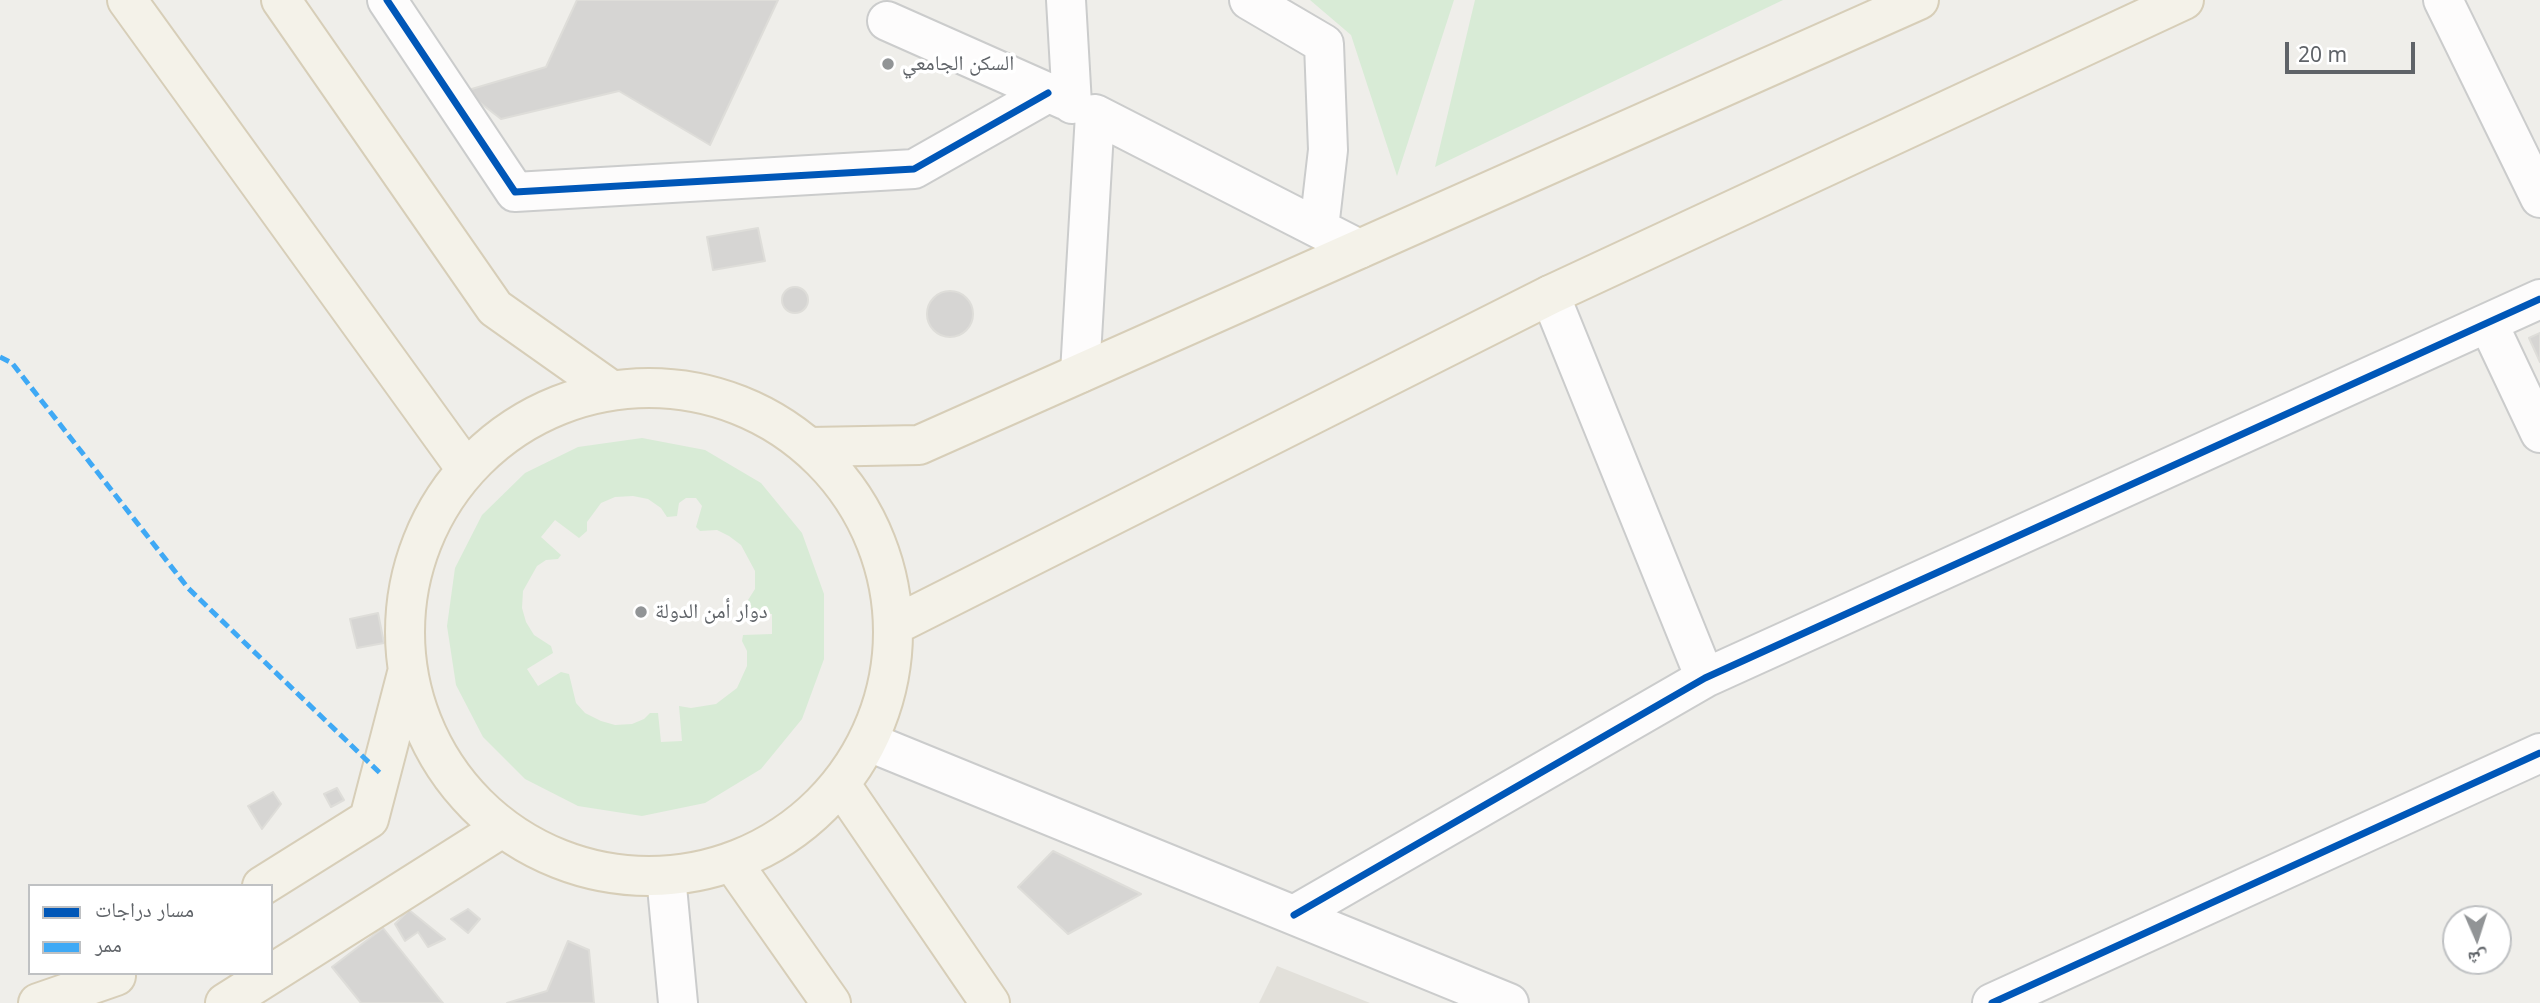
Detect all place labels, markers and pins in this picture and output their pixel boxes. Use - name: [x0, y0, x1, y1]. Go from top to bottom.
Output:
- place label: السكن الجامعي: [902, 51, 1014, 77]
- marker: السكن الجامعي: [880, 56, 896, 72]
- place label: دوار أمن الدولة: [655, 599, 768, 625]
- marker: دوار أمن الدولة: [633, 604, 649, 620]

